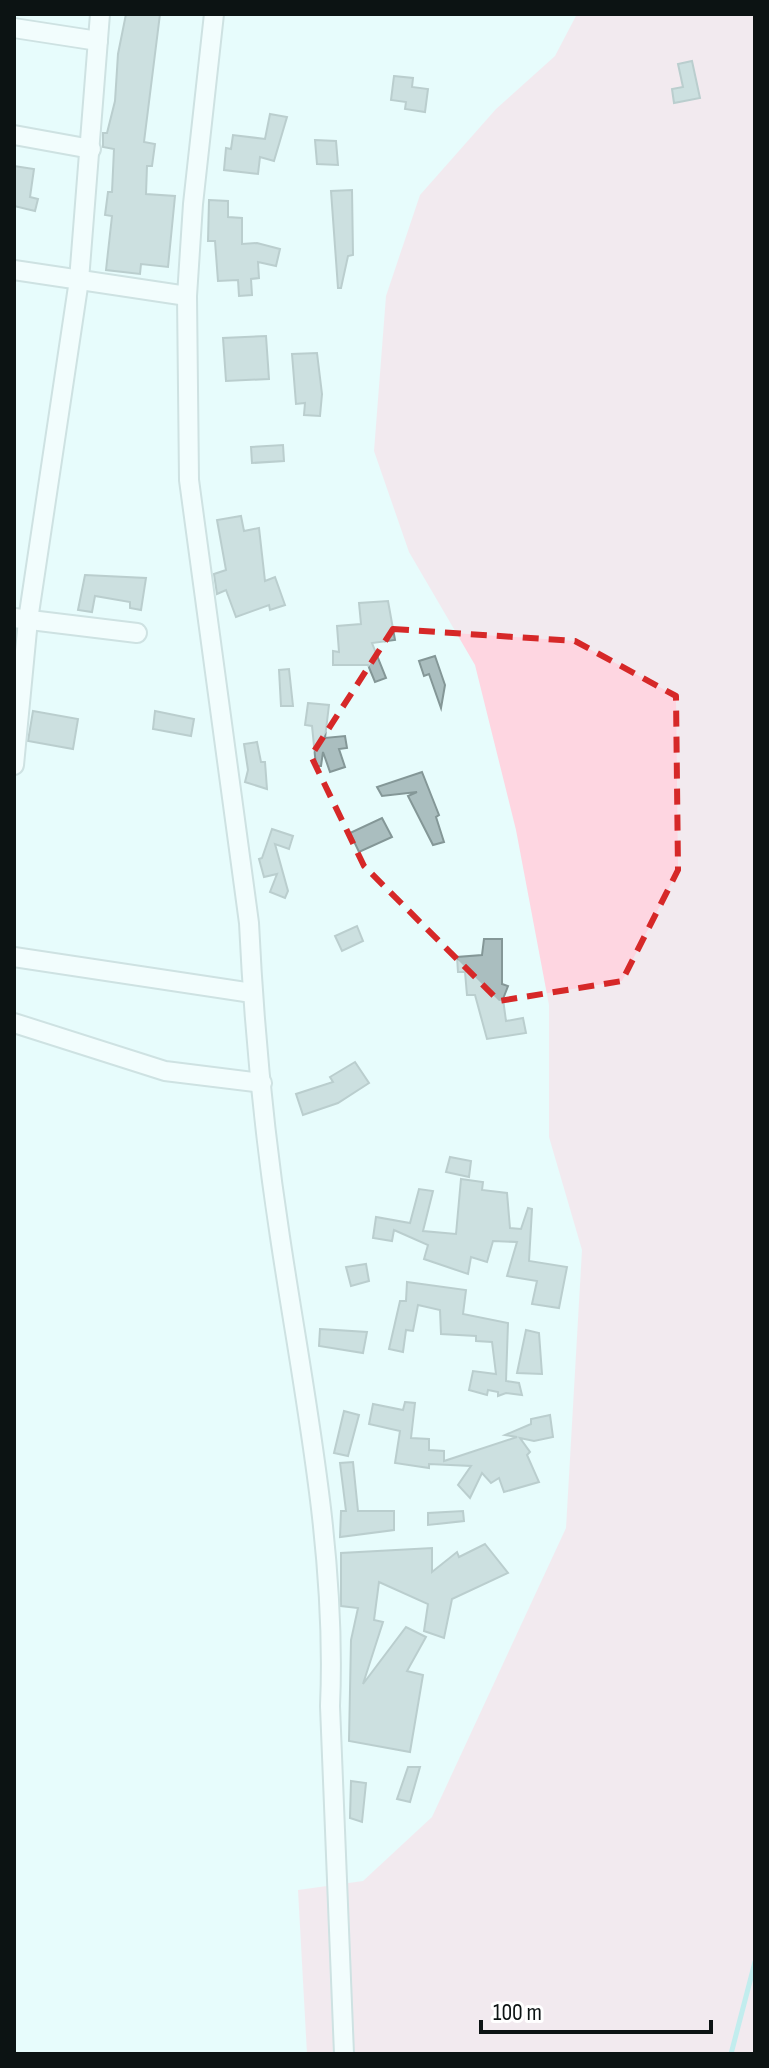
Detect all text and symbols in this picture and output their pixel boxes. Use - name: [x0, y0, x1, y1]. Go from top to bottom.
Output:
- scale bar: [481, 1984, 711, 2034]
- text: 100 m: [493, 1998, 542, 2027]

